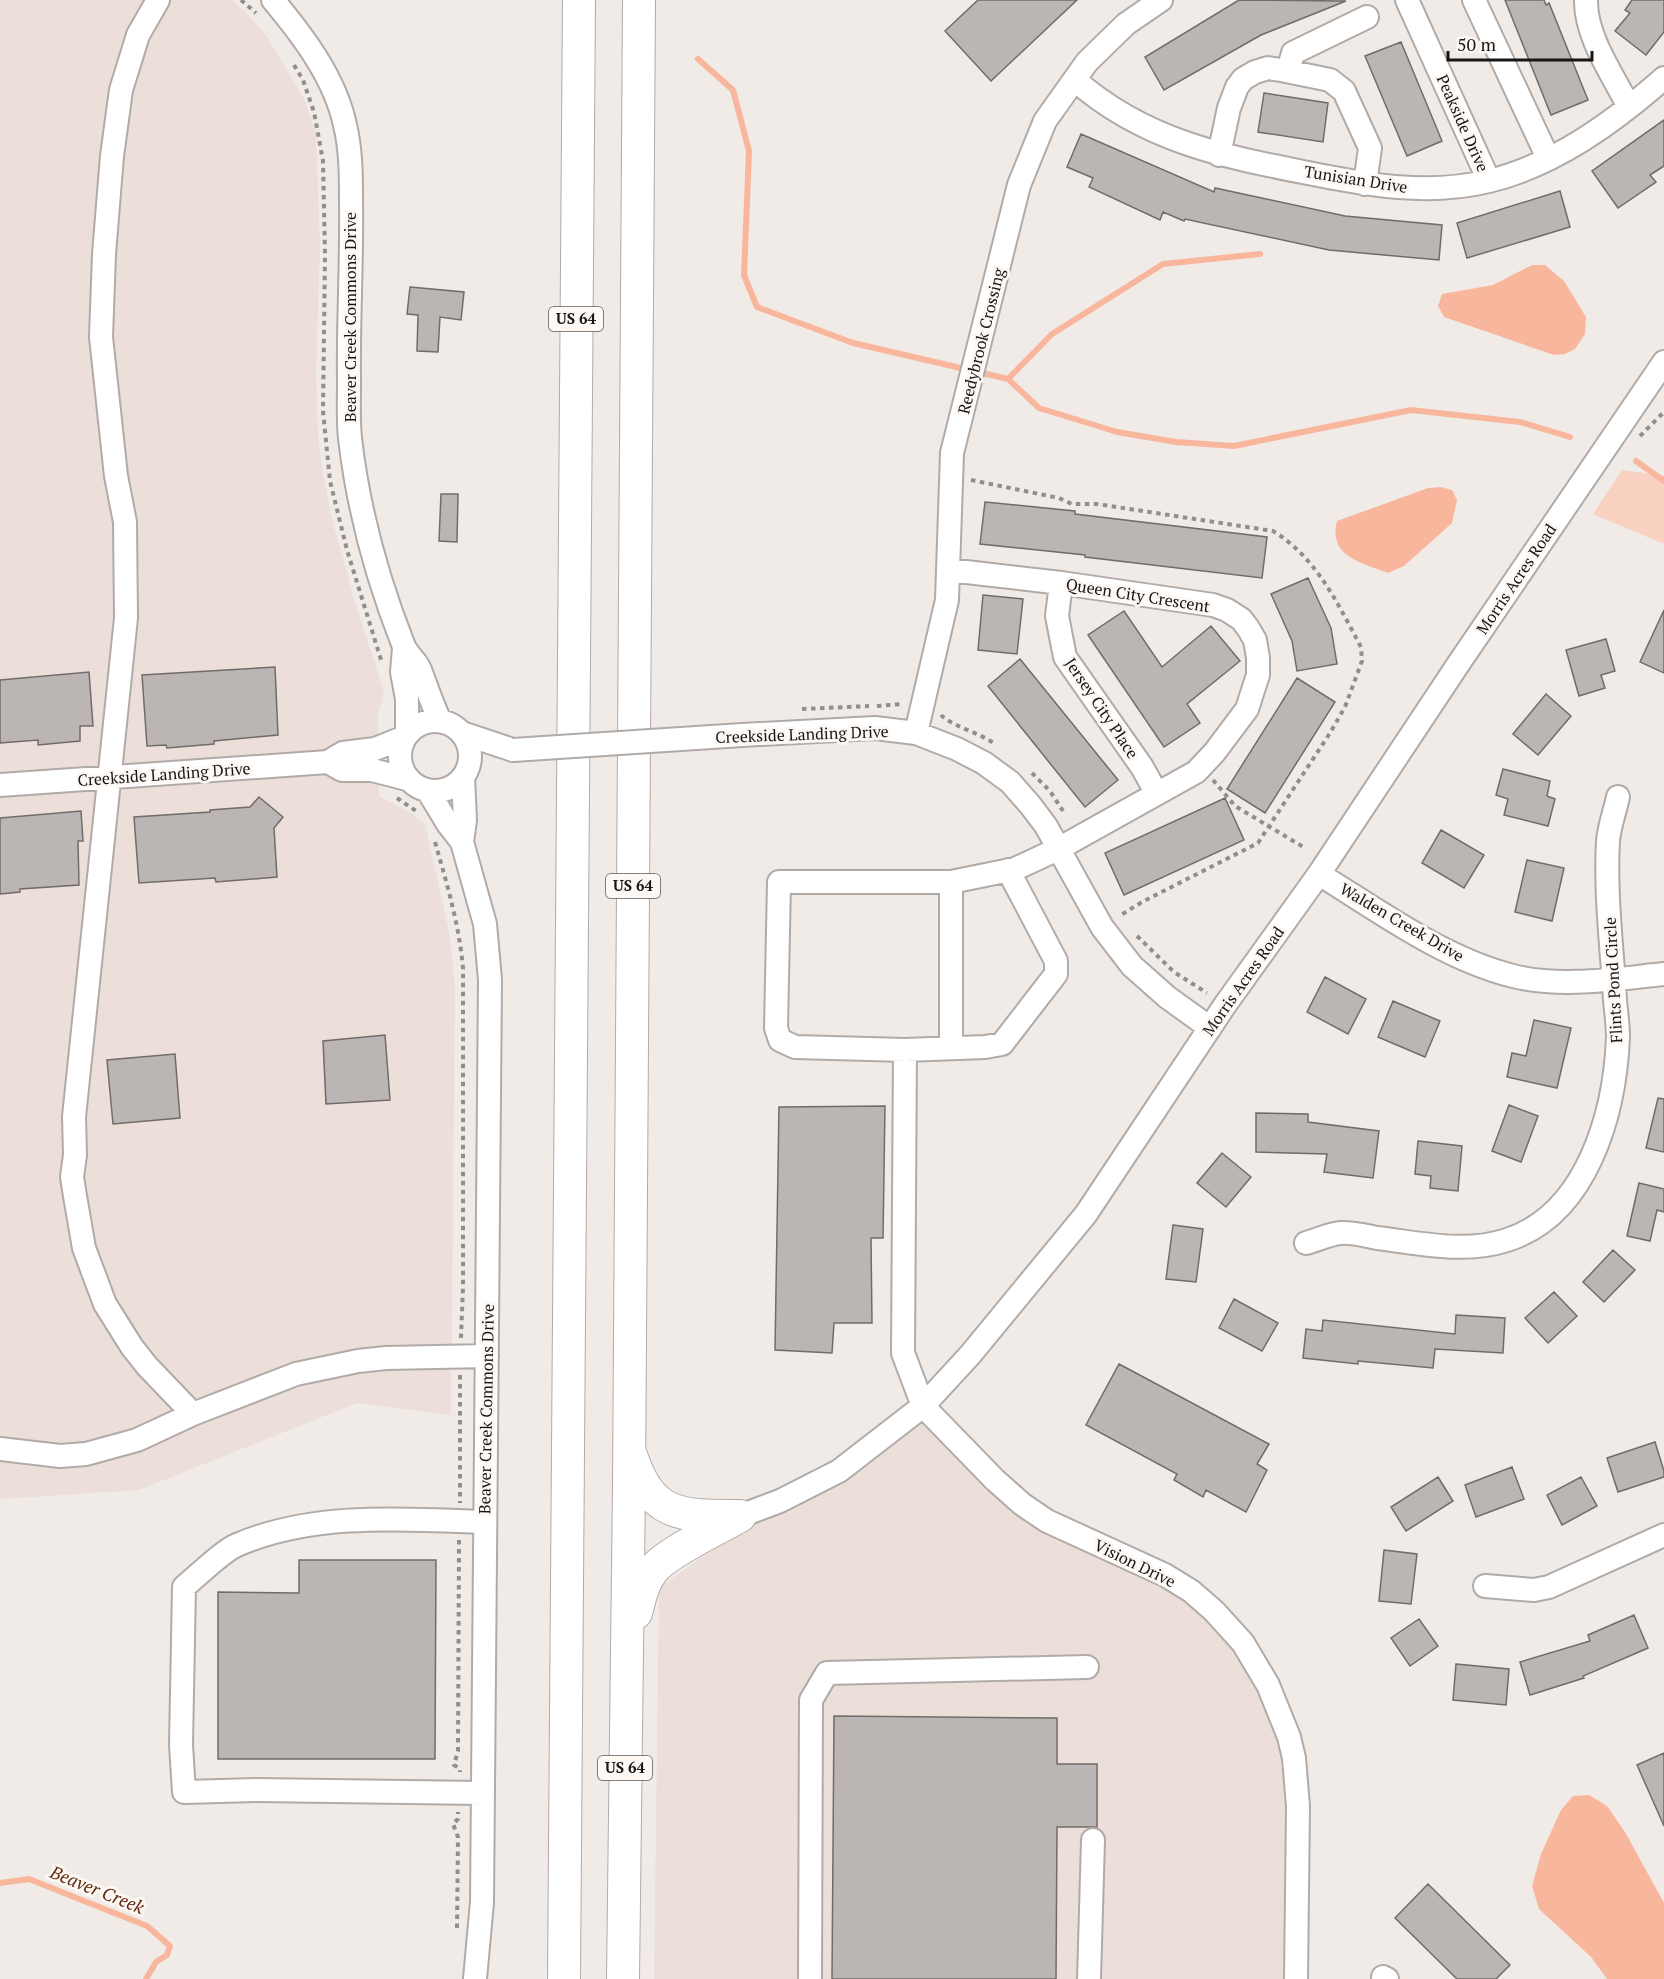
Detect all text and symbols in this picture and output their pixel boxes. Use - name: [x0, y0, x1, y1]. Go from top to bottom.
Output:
- scale bar: [1448, 24, 1592, 62]
- text: 50 m: [1457, 32, 1497, 56]
- street label: Peakside Drive: [1432, 71, 1494, 175]
- street label: Tunisian Drive: [1303, 160, 1409, 198]
- street label: Beaver Creek Commons Drive: [339, 212, 361, 422]
- street label: Reedybrook Crossing: [952, 265, 1010, 416]
- road number: US 64: [549, 307, 603, 331]
- street label: Morris Acres Road: [1471, 519, 1561, 639]
- street label: Queen City Crescent: [1064, 573, 1212, 617]
- street label: Jersey City Place: [1060, 653, 1144, 763]
- street label: Creekside Landing Drive: [715, 720, 889, 748]
- street label: Creekside Landing Drive: [77, 757, 251, 791]
- road number: US 64: [606, 874, 660, 898]
- street label: Walden Creek Drive: [1336, 877, 1468, 967]
- street label: Flints Pond Circle: [1599, 916, 1627, 1044]
- street label: Morris Acres Road: [1197, 922, 1289, 1040]
- street label: Beaver Creek Commons Drive: [473, 1304, 499, 1514]
- street label: Vision Drive: [1091, 1534, 1179, 1592]
- road number: US 64: [598, 1756, 652, 1780]
- water label: Beaver Creek: [46, 1859, 148, 1919]

